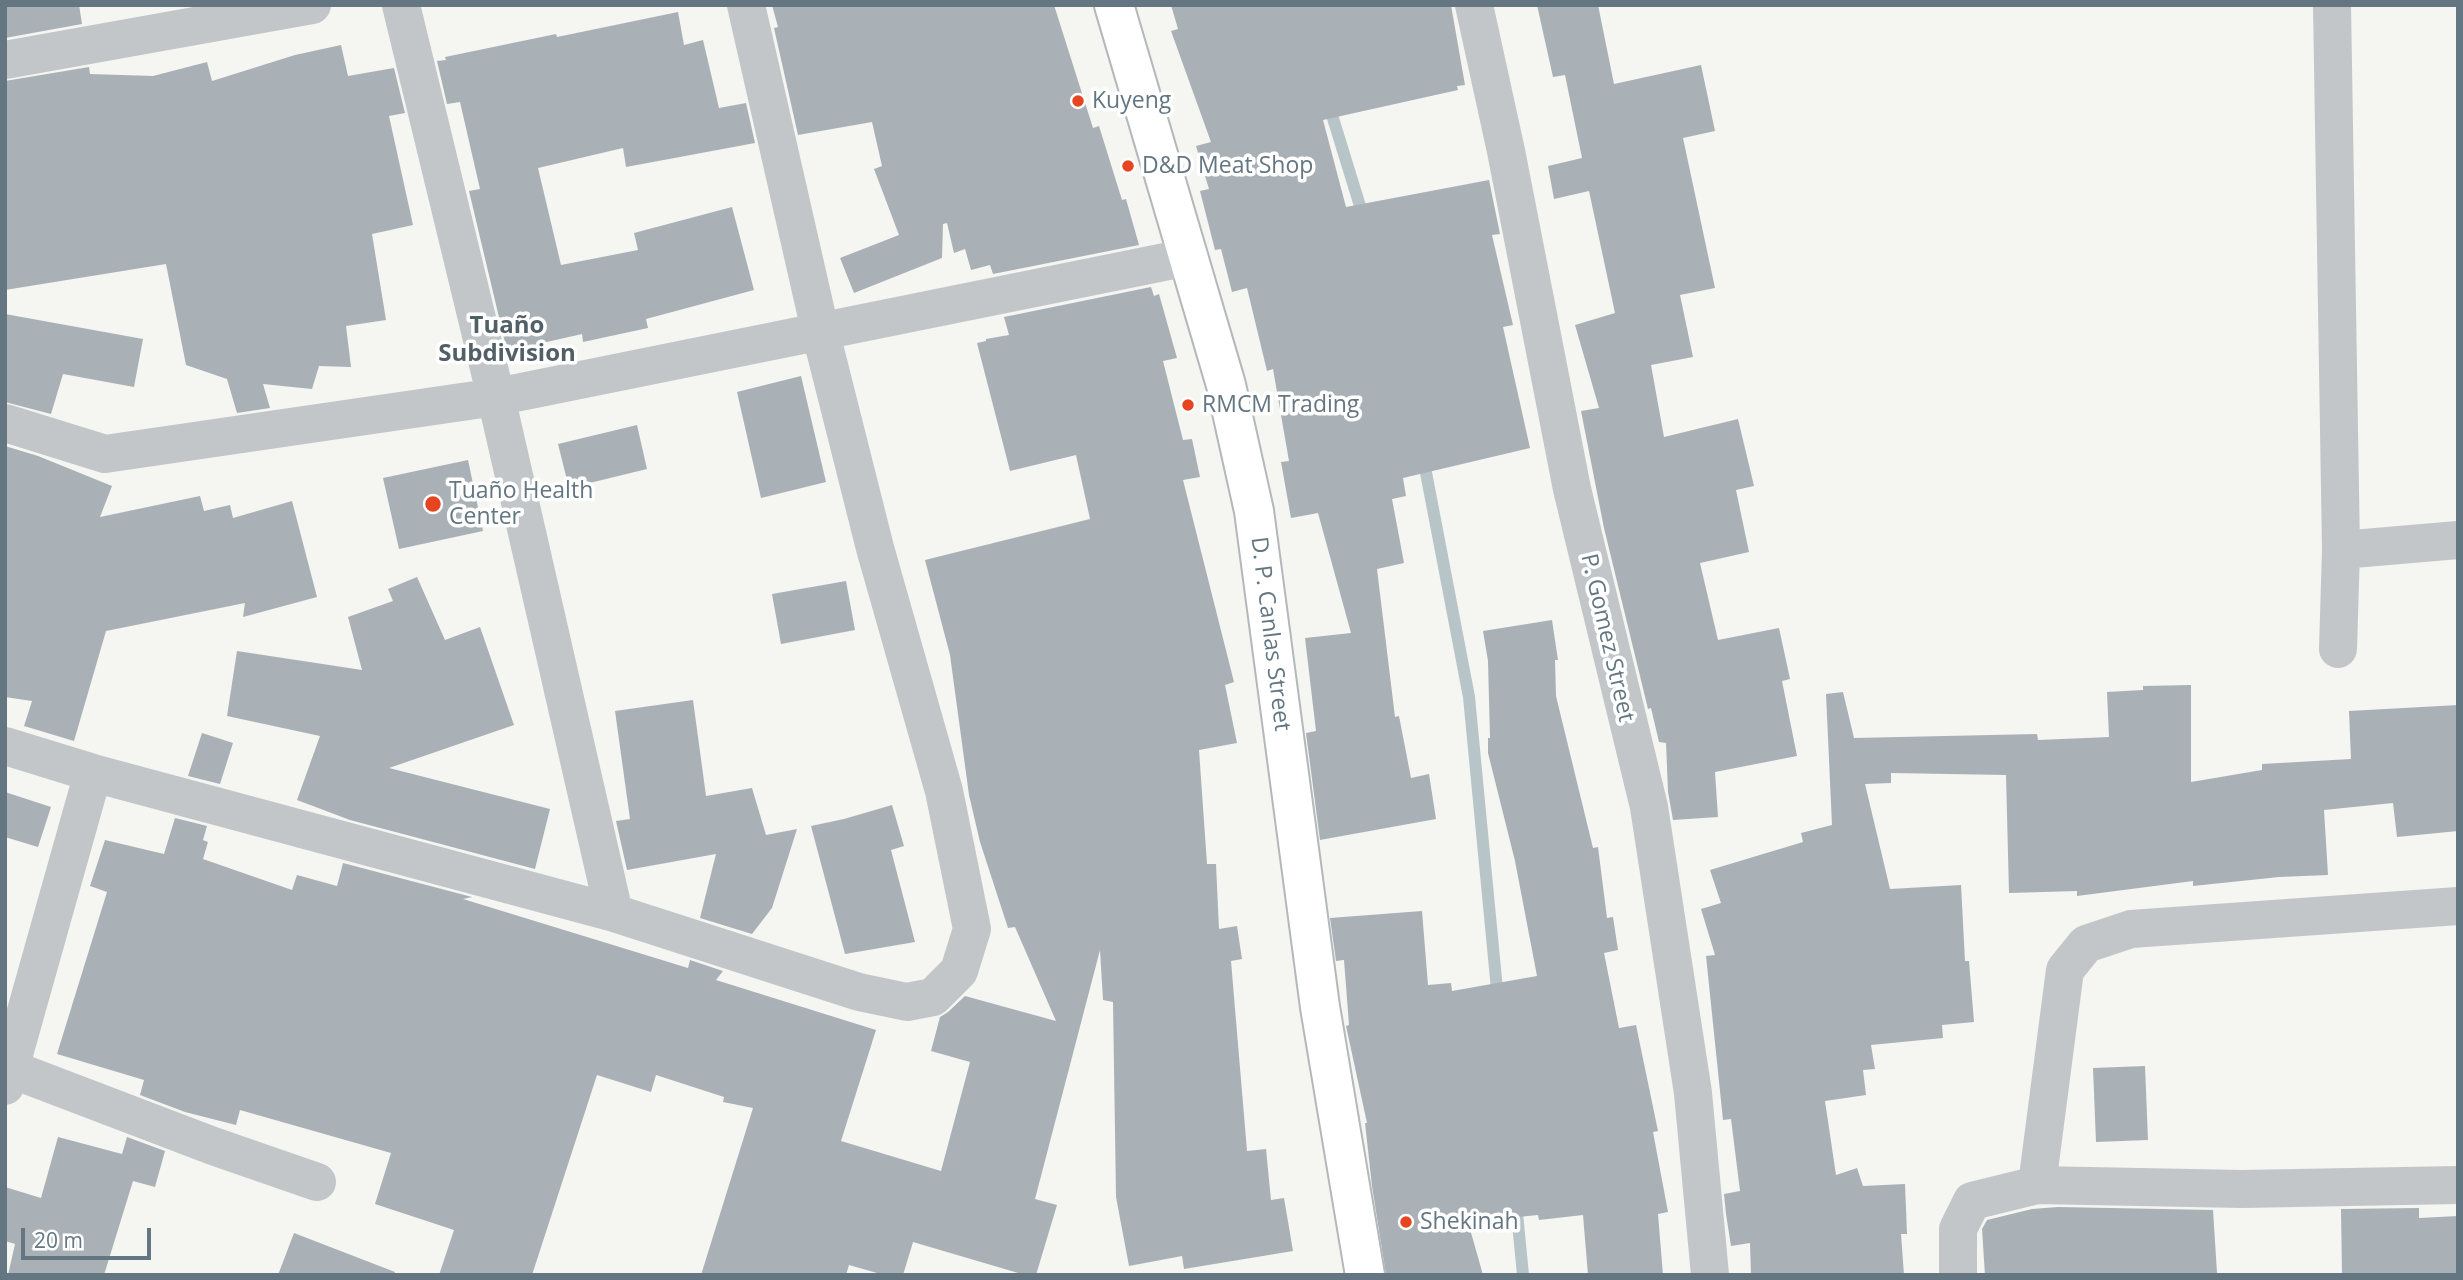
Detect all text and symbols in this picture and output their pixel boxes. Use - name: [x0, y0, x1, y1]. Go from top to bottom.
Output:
- place label: Kuyeng: [1092, 87, 1171, 115]
- marker: Kuyeng: [1070, 93, 1086, 109]
- place label: D&D Meat Shop: [1142, 152, 1313, 180]
- marker: D&D Meat Shop: [1120, 158, 1136, 174]
- district label: Tuaño Subdivision: [438, 312, 576, 368]
- place label: RMCM Trading: [1202, 391, 1359, 419]
- marker: RMCM Trading: [1180, 397, 1196, 413]
- place label: Tuaño Health Center: [449, 477, 593, 531]
- marker: Tuaño Health Center: [423, 494, 443, 514]
- street label: D. P. Canlas Street: [1244, 535, 1296, 733]
- street label: P. Gomez Street: [1574, 551, 1640, 725]
- place label: Shekinah: [1420, 1208, 1519, 1236]
- scale bar: [24, 1214, 154, 1258]
- marker: Shekinah: [1398, 1214, 1414, 1230]
- text: 20 m: [34, 1226, 83, 1254]

